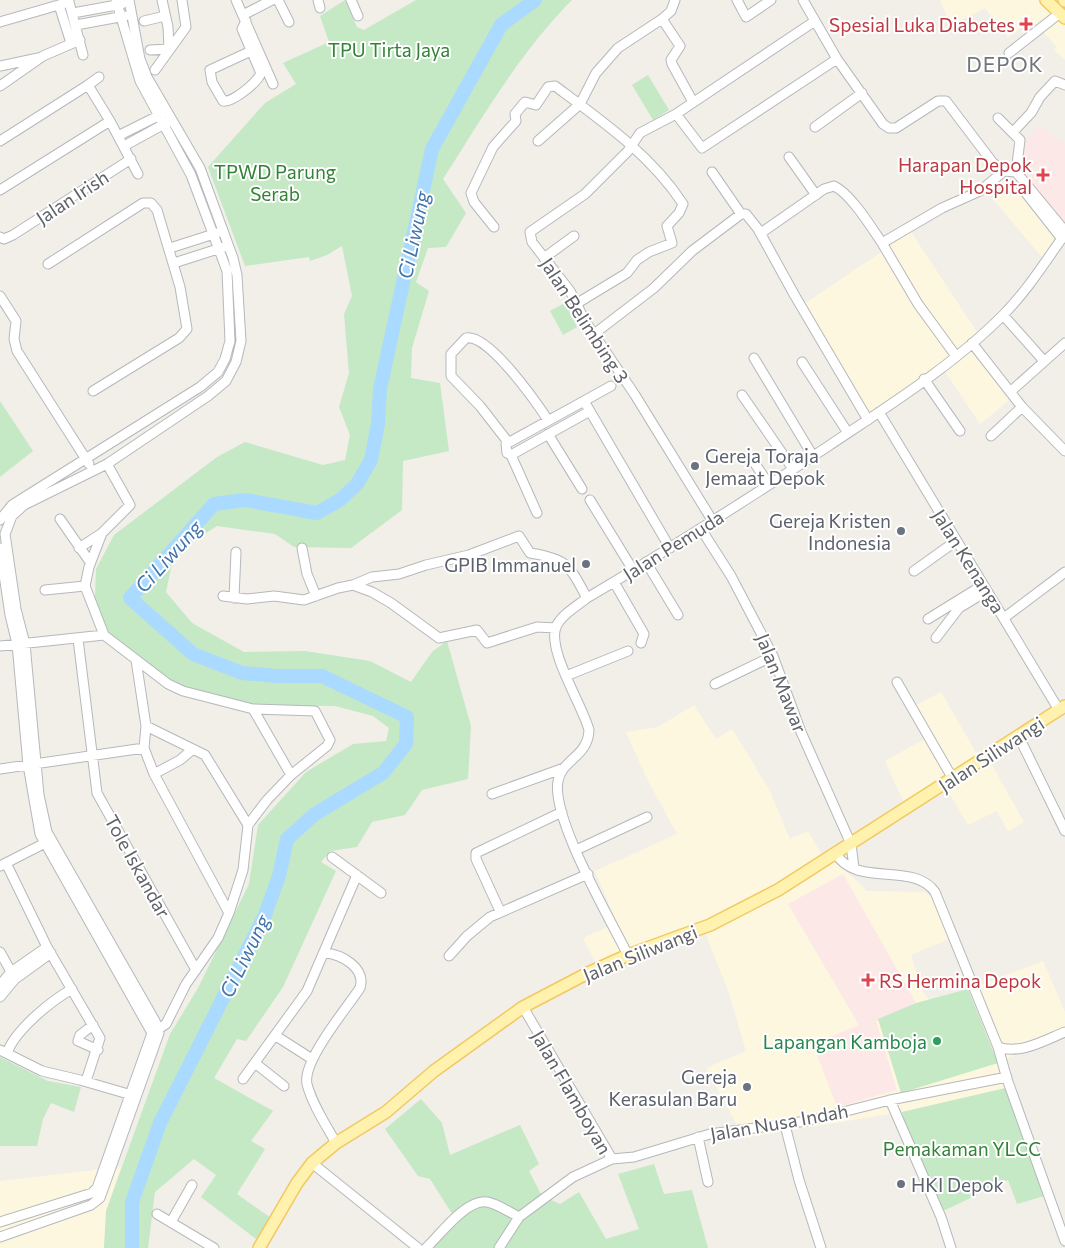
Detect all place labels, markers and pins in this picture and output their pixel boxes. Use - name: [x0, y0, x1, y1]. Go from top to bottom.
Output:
- place label: Spesial Luka Diabetes: [829, 13, 1015, 36]
- marker: Spesial Luka Diabetes: [1019, 17, 1033, 31]
- place label: Harapan Depok Hospital: [898, 153, 1032, 198]
- marker: Harapan Depok Hospital: [1036, 168, 1050, 182]
- place label: Gereja Toraja Jemaat Depok: [705, 444, 825, 489]
- marker: Gereja Toraja Jemaat Depok: [689, 460, 701, 472]
- place label: Gereja Kristen Indonesia: [769, 509, 891, 554]
- marker: Gereja Kristen Indonesia: [895, 525, 907, 537]
- place label: GPIB Immanuel: [444, 553, 576, 576]
- marker: GPIB Immanuel: [580, 558, 592, 570]
- place label: RS Hermina Depok: [879, 969, 1041, 992]
- marker: RS Hermina Depok: [861, 973, 875, 987]
- place label: Lapangan Kamboja: [763, 1030, 927, 1053]
- marker: Lapangan Kamboja: [931, 1035, 943, 1047]
- place label: Gereja Kerasulan Baru: [609, 1065, 737, 1110]
- marker: Gereja Kerasulan Baru: [741, 1081, 753, 1093]
- place label: HKI Depok: [911, 1173, 1004, 1196]
- marker: HKI Depok: [895, 1178, 907, 1190]

